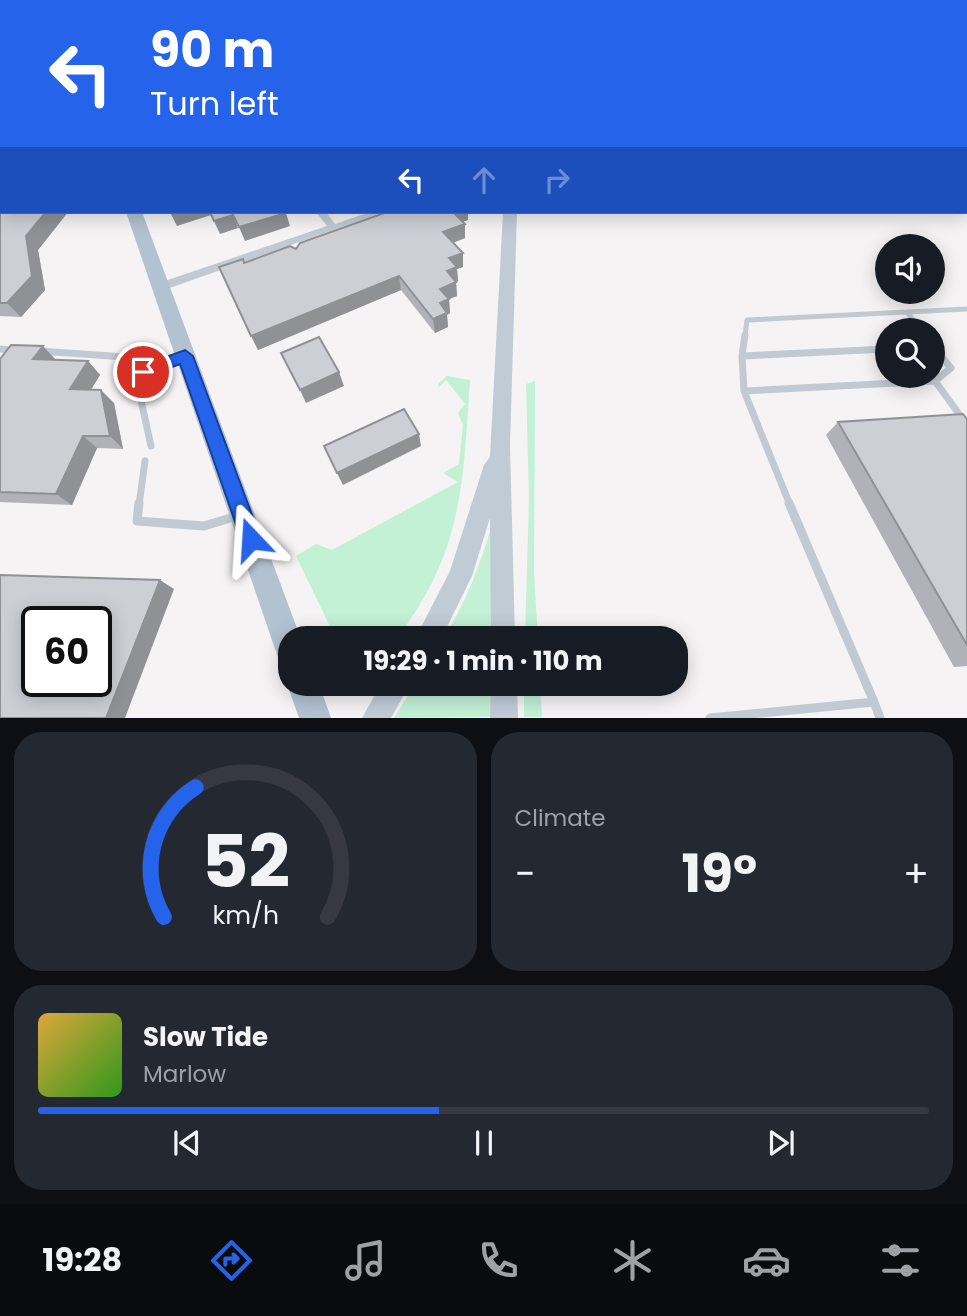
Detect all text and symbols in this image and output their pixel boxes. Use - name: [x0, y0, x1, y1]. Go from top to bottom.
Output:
- text: 90 m: [150, 16, 274, 84]
- icon: left: [35, 28, 126, 119]
- text: Turn left: [150, 81, 279, 126]
- icon: left: [392, 161, 430, 199]
- icon: ahead: [465, 161, 503, 199]
- icon: right: [538, 161, 576, 199]
- map controls: [875, 234, 945, 388]
- button: sound: [875, 234, 945, 304]
- button: search: [875, 318, 945, 388]
- pin: [113, 342, 173, 402]
- icon: arrive: [124, 353, 162, 391]
- position arrow: [214, 502, 288, 576]
- speed limit sign: 60: [21, 606, 112, 697]
- text: 19:29 · 1 min · 110 m: [363, 643, 603, 679]
- text: Climate: [515, 802, 605, 834]
- text: 52: [201, 812, 290, 913]
- text: 19°: [681, 837, 757, 910]
- text: −: [515, 847, 535, 900]
- text: +: [903, 847, 929, 900]
- text: km/h: [212, 898, 279, 933]
- text: Slow Tide: [143, 1019, 268, 1055]
- text: Marlow: [143, 1058, 226, 1090]
- icon: previous: [168, 1124, 206, 1162]
- icon: pause: [465, 1124, 503, 1162]
- icon: next: [762, 1124, 800, 1162]
- icon: directions: [207, 1236, 256, 1285]
- icon: music: [341, 1236, 390, 1285]
- icon: phone: [474, 1236, 523, 1285]
- icon: climate: [608, 1236, 657, 1285]
- icon: car: [742, 1236, 791, 1285]
- icon: filters: [876, 1236, 925, 1285]
- text: 19:28: [42, 1237, 122, 1282]

